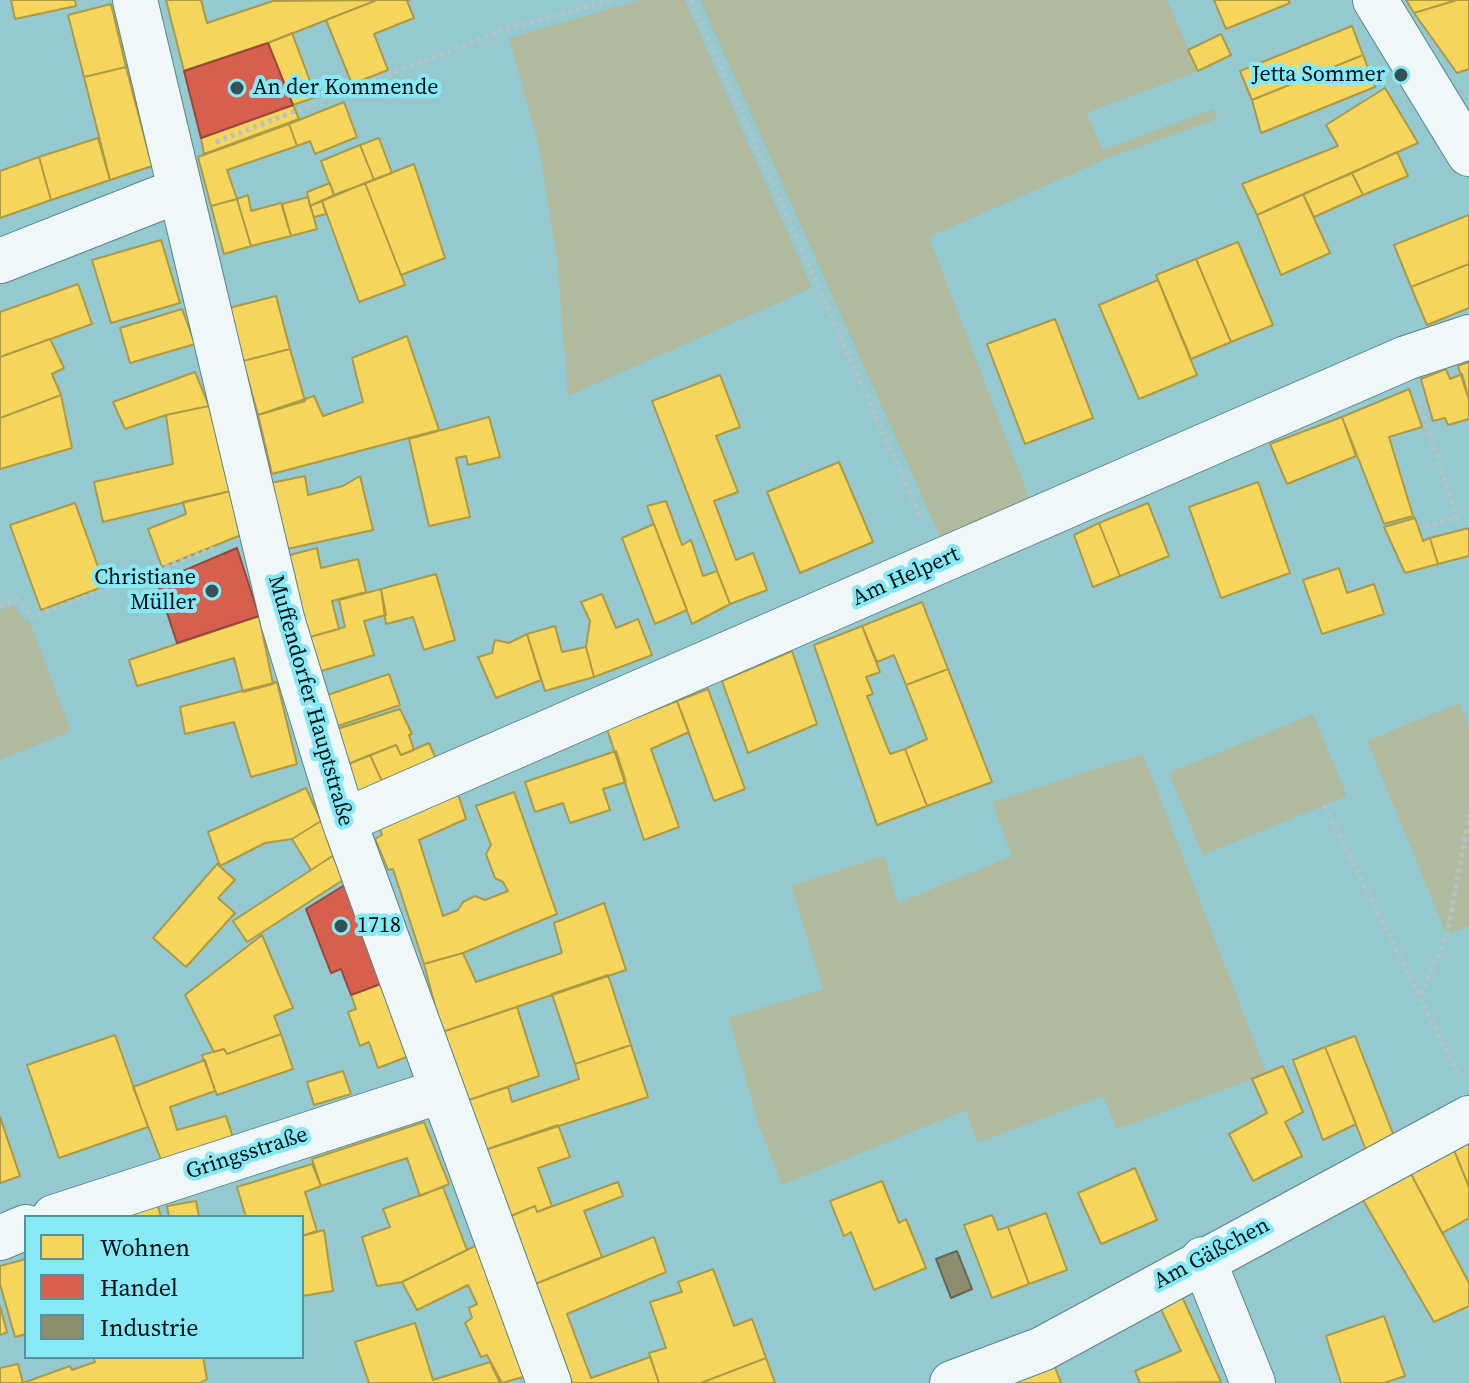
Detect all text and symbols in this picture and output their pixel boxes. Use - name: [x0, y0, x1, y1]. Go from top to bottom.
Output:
- place label: Jetta Sommer: [1252, 62, 1385, 88]
- marker: Jetta Sommer: [1392, 66, 1410, 84]
- place label: An der Kommende: [253, 75, 438, 101]
- marker: An der Kommende: [228, 79, 246, 97]
- street label: Am Helpert: [848, 542, 964, 612]
- place label: Christiane Müller: [94, 565, 196, 616]
- street label: Muffendorfer Hauptstraße: [262, 573, 358, 829]
- marker: Christiane Müller: [203, 582, 221, 600]
- place label: 1718: [357, 913, 401, 939]
- marker: 1718: [332, 917, 350, 935]
- street label: Gringsstraße: [183, 1122, 311, 1186]
- street label: Am Gäßchen: [1150, 1213, 1274, 1295]
- legend: [24, 1215, 304, 1359]
- text: Wohnen: [100, 1231, 190, 1264]
- text: Handel: [100, 1271, 178, 1304]
- text: Industrie: [100, 1311, 199, 1344]

